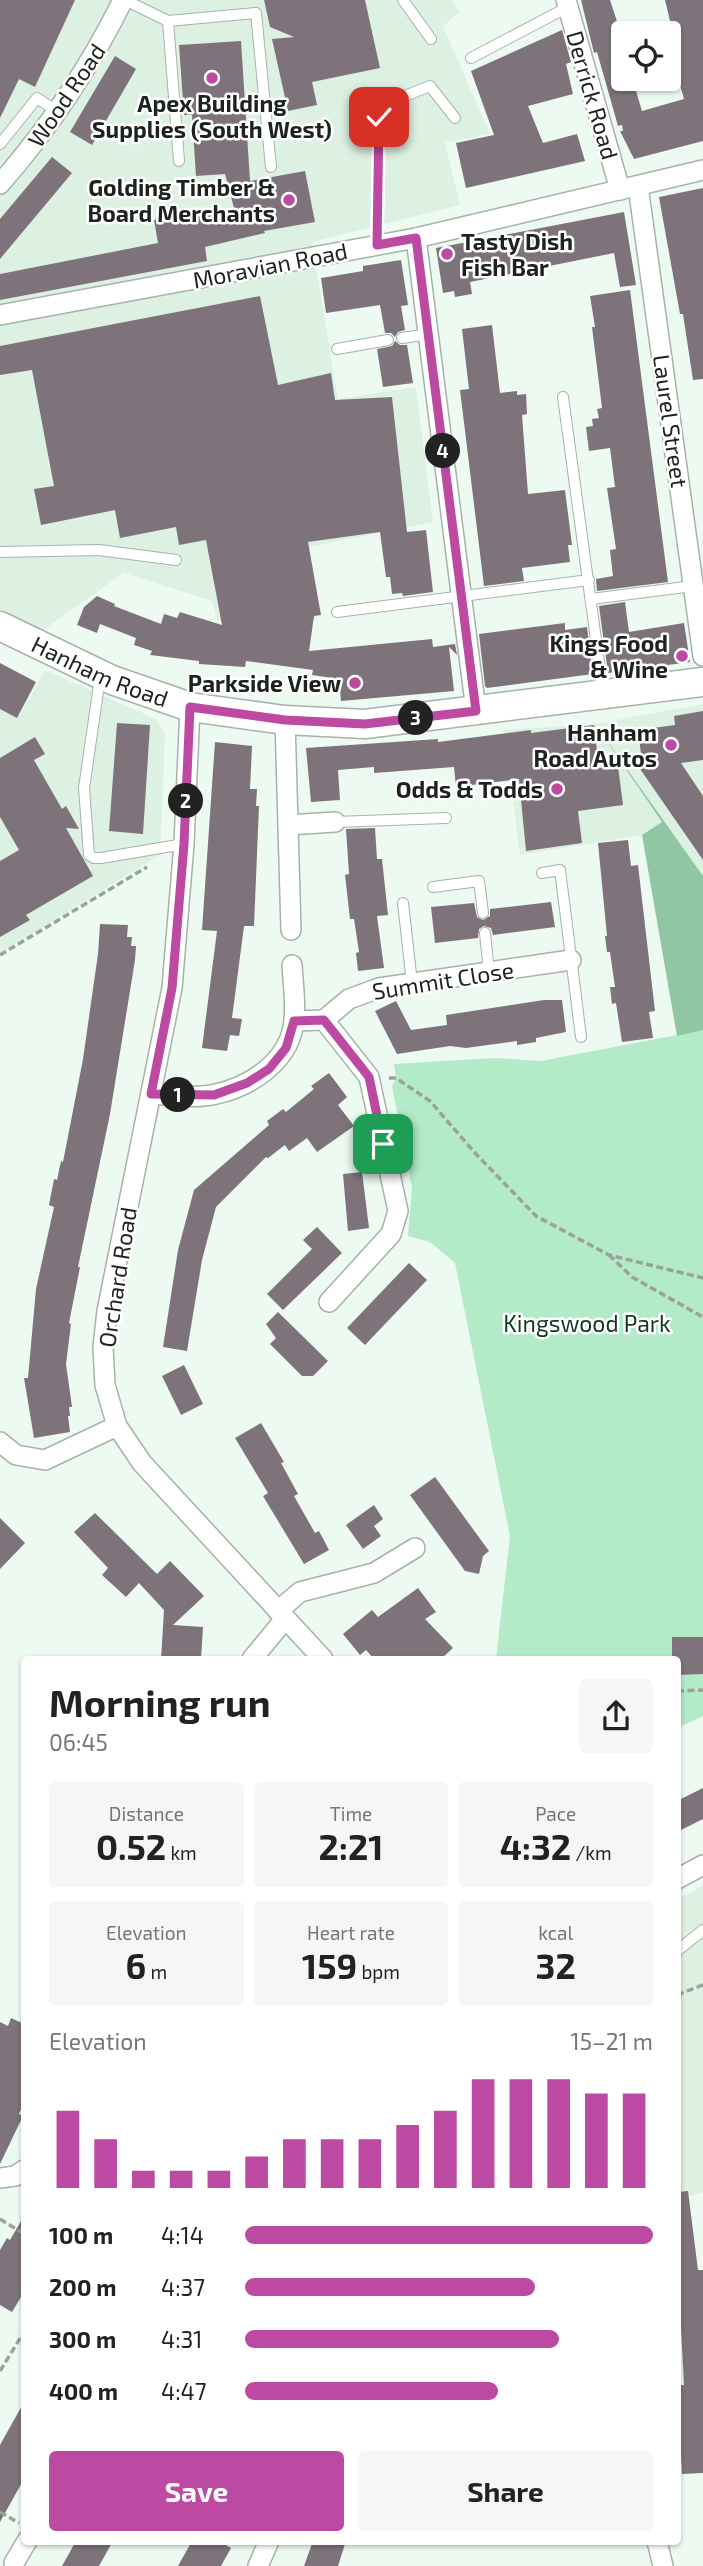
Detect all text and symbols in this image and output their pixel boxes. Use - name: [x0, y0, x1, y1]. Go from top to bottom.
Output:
- map controls: [611, 21, 681, 91]
- button: locate: [611, 21, 681, 91]
- street label: Derrick Road: [561, 27, 625, 163]
- street label: Wood Road: [21, 38, 111, 152]
- marker: Apex Building Supplies (South West): [204, 70, 220, 86]
- pin: [349, 87, 409, 147]
- place label: Apex Building Supplies (South West): [92, 89, 332, 143]
- icon: check: [360, 98, 398, 136]
- place label: Golding Timber & Board Merchants: [87, 173, 275, 227]
- marker: Golding Timber & Board Merchants: [281, 192, 297, 208]
- place label: Tasty Dish Fish Bar: [461, 227, 573, 281]
- street label: Moravian Road: [190, 236, 350, 294]
- marker: Tasty Dish Fish Bar: [439, 246, 455, 262]
- street label: Laurel Street: [648, 353, 694, 490]
- pin: 4: [426, 434, 460, 468]
- text: 4: [436, 439, 449, 462]
- place label: Kings Food & Wine: [549, 629, 668, 683]
- street label: Hanham Road: [27, 630, 172, 712]
- marker: Kings Food & Wine: [674, 648, 690, 664]
- place label: Parkside View: [188, 669, 341, 697]
- marker: Parkside View: [347, 675, 363, 691]
- pin: 3: [398, 700, 434, 736]
- text: 3: [410, 706, 421, 729]
- place label: Hanham Road Autos: [534, 718, 657, 772]
- marker: Hanham Road Autos: [663, 737, 679, 753]
- place label: Odds & Todds: [396, 775, 543, 803]
- marker: Odds & Todds: [549, 781, 565, 797]
- pin: 2: [168, 784, 204, 818]
- text: 2: [180, 789, 191, 812]
- street label: Summit Close: [370, 955, 516, 1005]
- pin: 1: [160, 1078, 196, 1112]
- text: 1: [173, 1083, 182, 1106]
- pin: [353, 1114, 413, 1174]
- icon: arrive: [364, 1125, 402, 1163]
- street label: Orchard Road: [92, 1205, 142, 1349]
- park label: Kingswood Park: [503, 1309, 671, 1337]
- text: Morning run: [49, 1679, 270, 1725]
- button: share: [579, 1679, 653, 1753]
- text: 06:45: [49, 1728, 108, 1756]
- text: Distance: [109, 1802, 184, 1825]
- text: Time: [330, 1802, 372, 1825]
- text: Pace: [535, 1802, 576, 1825]
- text: 0.52: [96, 1825, 166, 1867]
- text: 2:21: [319, 1825, 383, 1867]
- text: 4:32: [500, 1825, 571, 1867]
- text: km: [166, 1841, 197, 1864]
- text: /km: [571, 1841, 612, 1864]
- text: Elevation: [106, 1921, 187, 1944]
- text: Heart rate: [307, 1921, 395, 1944]
- text: kcal: [538, 1921, 573, 1944]
- text: 6: [126, 1944, 146, 1986]
- text: 159: [302, 1944, 357, 1986]
- text: 32: [536, 1944, 576, 1986]
- text: m: [146, 1960, 167, 1983]
- text: bpm: [357, 1960, 400, 1983]
- text: Elevation: [49, 2027, 147, 2055]
- text: 15–21 m: [571, 2027, 653, 2055]
- text: 100 m: [49, 2221, 113, 2249]
- text: 4:14: [161, 2221, 204, 2249]
- text: 200 m: [49, 2273, 117, 2301]
- text: 4:37: [161, 2273, 205, 2301]
- text: 300 m: [49, 2325, 116, 2353]
- text: 4:31: [161, 2325, 203, 2353]
- text: 400 m: [49, 2377, 118, 2405]
- text: 4:47: [161, 2377, 207, 2405]
- button: Save: [49, 2451, 344, 2531]
- button: Share: [358, 2451, 653, 2531]

